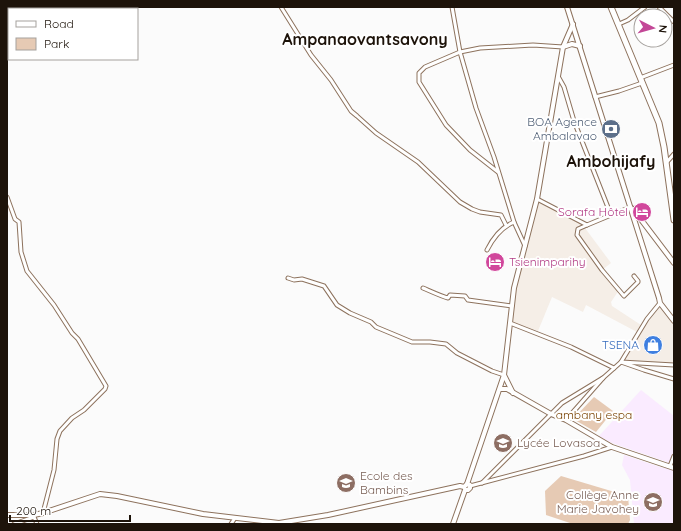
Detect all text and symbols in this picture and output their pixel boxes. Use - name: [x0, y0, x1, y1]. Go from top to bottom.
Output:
- legend: [8, 8, 138, 60]
- north arrow: [633, 8, 673, 48]
- text: Road: [44, 16, 74, 31]
- text: N: [656, 24, 670, 34]
- district label: Ampanaovantsavony: [282, 29, 448, 49]
- text: Park: [44, 36, 69, 51]
- place label: BOA Agence Ambalavao: [527, 114, 597, 143]
- bank icon: BOA Agence Ambalavao: [600, 118, 622, 140]
- district label: Ambohijafy: [567, 151, 656, 171]
- hotel icon: Sorafa Hôtel: [631, 201, 653, 223]
- place label: Sorafa Hôtel: [558, 204, 628, 219]
- hotel icon: Tsienimparihy: [484, 251, 506, 273]
- place label: Tsienimparihy: [509, 254, 586, 269]
- shop icon: TSENA: [642, 334, 664, 356]
- place label: TSENA: [602, 337, 639, 352]
- park label: ambany espa: [556, 407, 632, 422]
- school or university icon: Lycée Lovasoa: [492, 432, 514, 454]
- place label: Lycée Lovasoa: [517, 435, 600, 450]
- place label: Ecole des Bambins: [360, 468, 413, 497]
- school or university icon: Ecole des Bambins: [335, 472, 357, 494]
- place label: Collège Anne Marie Javohey: [557, 487, 639, 516]
- school or university icon: Collège Anne Marie Javohey: [642, 491, 664, 513]
- scale bar: [10, 497, 130, 523]
- text: 200 m: [16, 503, 51, 518]

